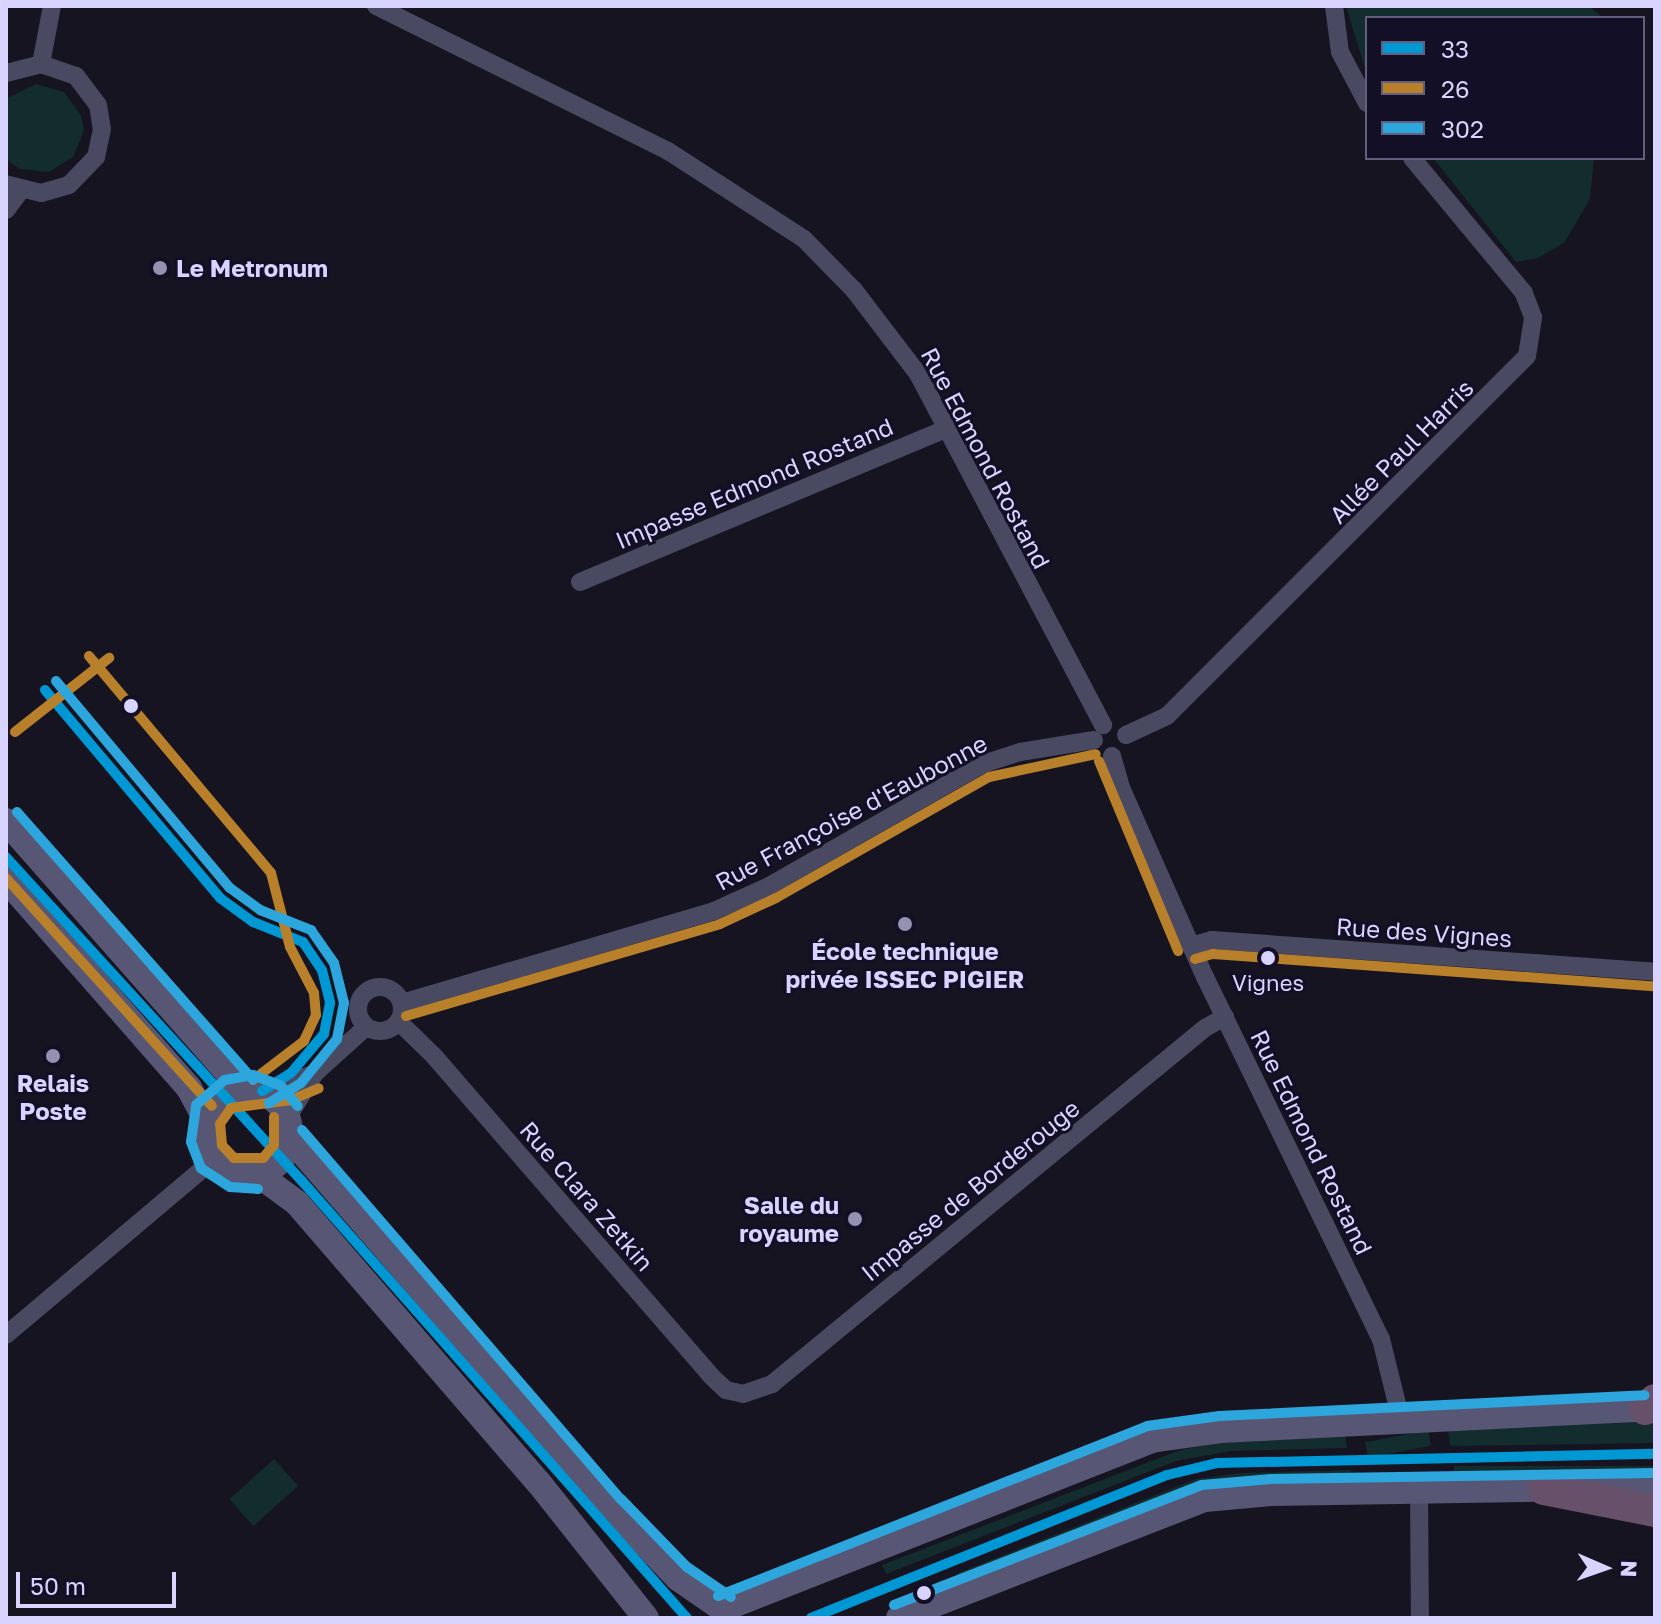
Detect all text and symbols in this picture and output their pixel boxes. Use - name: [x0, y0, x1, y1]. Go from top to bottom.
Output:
- legend: [1365, 16, 1645, 160]
- text: 33: [1441, 34, 1469, 63]
- text: 26: [1441, 74, 1469, 103]
- text: 302: [1441, 114, 1484, 143]
- place label: Le Metronum: [176, 254, 328, 282]
- marker: Le Metronum: [151, 259, 169, 277]
- street label: Rue Edmond Rostand: [915, 342, 1057, 574]
- street label: Allée Paul Harris: [1323, 373, 1479, 529]
- street label: Impasse Edmond Rostand: [611, 411, 897, 555]
- unlabelled marker: [123, 698, 139, 714]
- street label: Rue Françoise d'Eaubonne: [710, 728, 992, 896]
- street label: Rue des Vignes: [1335, 911, 1513, 953]
- marker: École technique privée ISSEC PIGIER: [896, 915, 914, 933]
- place label: École technique privée ISSEC PIGIER: [786, 937, 1024, 993]
- marker: Vignes: [1260, 950, 1276, 966]
- place label: Vignes: [1232, 970, 1304, 996]
- street label: Rue Edmond Rostand: [1245, 1025, 1379, 1259]
- marker: Relais Poste: [44, 1047, 62, 1065]
- place label: Relais Poste: [17, 1069, 89, 1125]
- street label: Impasse de Borderouge: [855, 1093, 1085, 1287]
- street label: Rue Clara Zetkin: [514, 1115, 660, 1277]
- place label: Salle du royaume: [739, 1191, 839, 1247]
- marker: Salle du royaume: [846, 1210, 864, 1228]
- north arrow: [1565, 1528, 1645, 1608]
- scale bar: [20, 1556, 180, 1606]
- text: N: [1616, 1560, 1643, 1578]
- text: 50 m: [30, 1571, 86, 1600]
- unlabelled marker: [916, 1585, 932, 1601]

